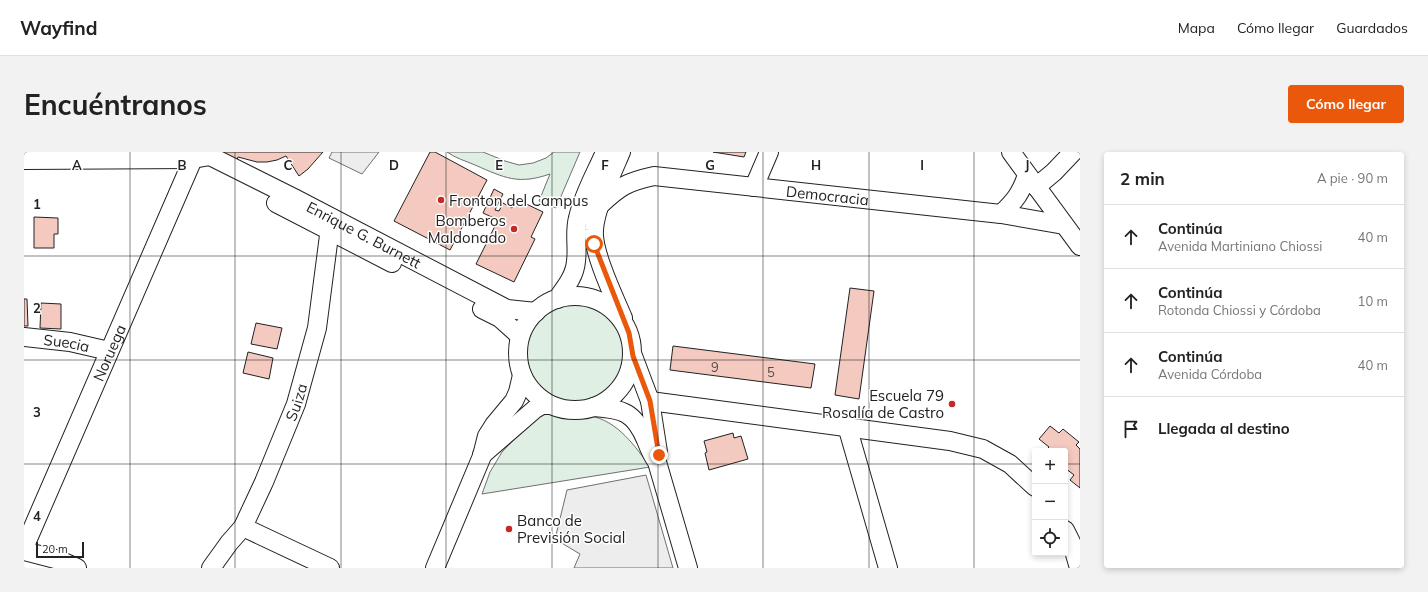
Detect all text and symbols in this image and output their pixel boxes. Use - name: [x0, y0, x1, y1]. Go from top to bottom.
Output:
- text: Wayfind: [20, 16, 97, 40]
- text: Mapa: [1178, 19, 1215, 37]
- text: Cómo llegar: [1237, 19, 1314, 37]
- text: Guardados: [1336, 19, 1408, 37]
- button: Cómo llegar: [1288, 85, 1404, 123]
- text: Encuéntranos: [24, 87, 207, 122]
- text: A: [72, 157, 82, 173]
- text: B: [178, 157, 187, 173]
- text: C: [284, 157, 293, 173]
- text: D: [389, 157, 399, 173]
- text: E: [495, 157, 503, 173]
- text: F: [601, 157, 609, 173]
- text: G: [705, 157, 715, 173]
- text: H: [811, 157, 821, 173]
- text: I: [920, 157, 924, 173]
- text: J: [1025, 157, 1029, 173]
- text: 2 min: [1120, 168, 1165, 189]
- text: A pie · 90 m: [1317, 170, 1388, 186]
- street label: Democracia: [785, 181, 870, 209]
- place label: Fronton del Campus: [449, 191, 588, 210]
- marker: Fronton del Campus: [436, 195, 446, 205]
- text: 1: [33, 196, 41, 212]
- street label: Enrique G. Burnett: [304, 197, 424, 272]
- place label: Bomberos Maldonado: [428, 211, 506, 247]
- text: Continúa: [1158, 219, 1223, 238]
- marker: Bomberos Maldonado: [509, 224, 519, 234]
- icon: ahead: [1120, 226, 1142, 248]
- text: 40 m: [1358, 229, 1388, 245]
- route start: [585, 235, 603, 253]
- text: Avenida Martiniano Chiossi: [1158, 238, 1322, 254]
- text: Continúa: [1158, 283, 1223, 302]
- icon: ahead: [1120, 290, 1142, 312]
- text: 10 m: [1358, 293, 1388, 309]
- text: 2: [33, 300, 41, 316]
- text: Rotonda Chiossi y Córdoba: [1158, 302, 1321, 318]
- street label: Noruega: [88, 321, 130, 384]
- street label: Suecia: [43, 330, 91, 356]
- text: Continúa: [1158, 347, 1223, 366]
- icon: ahead: [1120, 354, 1142, 376]
- text: 40 m: [1358, 357, 1388, 373]
- house number: 9: [711, 359, 719, 375]
- house number: 5: [767, 364, 775, 380]
- text: Avenida Córdoba: [1158, 366, 1262, 382]
- street label: Suiza: [281, 381, 311, 424]
- place label: Escuela 79 Rosalía de Castro: [822, 386, 944, 422]
- marker: Escuela 79 Rosalía de Castro: [947, 399, 957, 409]
- text: 3: [33, 404, 41, 420]
- icon: arrive: [1120, 418, 1142, 440]
- text: Llegada al destino: [1158, 419, 1290, 438]
- route end: [650, 446, 668, 464]
- map controls: [1032, 448, 1068, 556]
- button: +: [1032, 448, 1068, 484]
- button: −: [1032, 484, 1068, 520]
- text: 4: [33, 508, 41, 524]
- place label: Banco de Previsión Social: [517, 511, 625, 547]
- button: locate: [1032, 520, 1068, 556]
- marker: Banco de Previsión Social: [504, 524, 514, 534]
- scale bar: [36, 540, 84, 559]
- text: 20 m: [42, 542, 68, 556]

